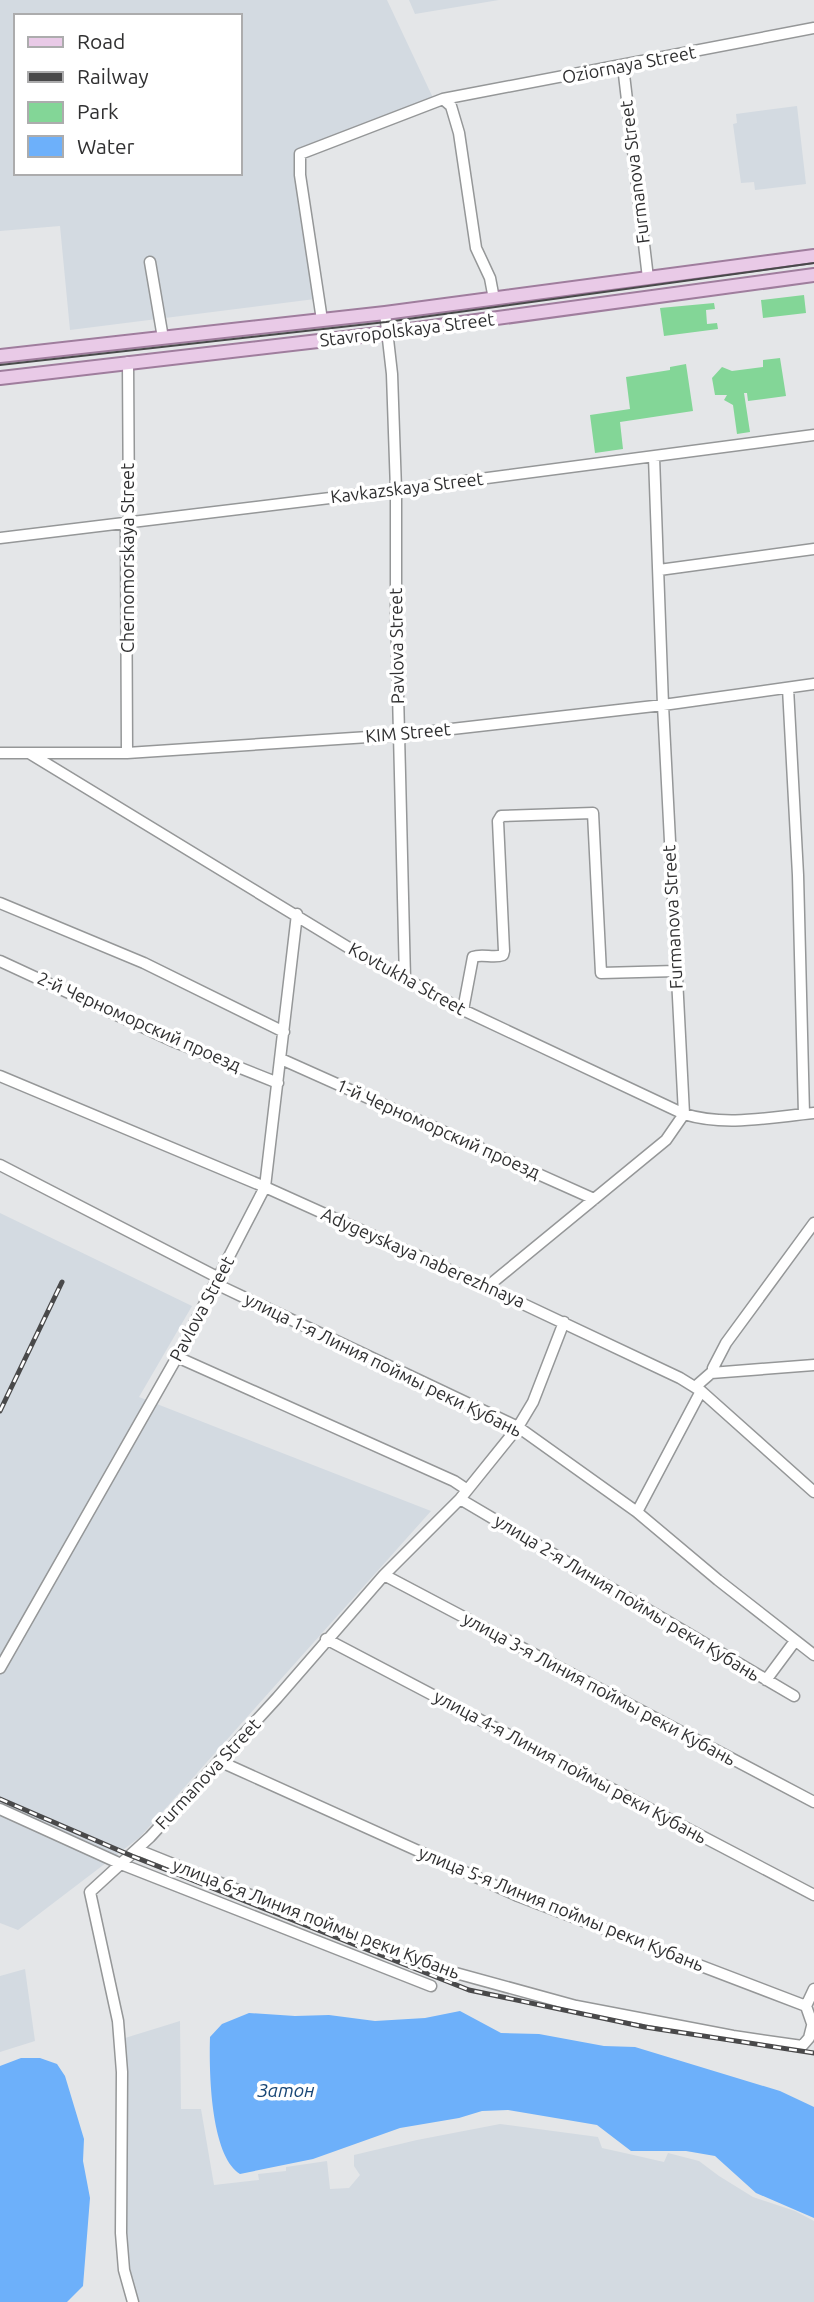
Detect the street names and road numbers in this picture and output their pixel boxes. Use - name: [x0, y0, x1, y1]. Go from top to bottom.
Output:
- street label: Oziornaya Street: [560, 41, 697, 87]
- street label: Furmanova Street: [615, 99, 653, 245]
- street label: Stavropolskaya Street: [318, 308, 495, 350]
- street label: Chernomorskaya Street: [117, 463, 137, 653]
- street label: Kavkazskaya Street: [329, 468, 485, 506]
- street label: Pavlova Street: [385, 588, 407, 704]
- street label: KIM Street: [364, 718, 451, 746]
- street label: Furmanova Street: [658, 844, 686, 990]
- street label: Kovtukha Street: [346, 938, 469, 1018]
- street label: 2-й Черноморский проезд: [35, 967, 245, 1075]
- street label: 1-й Черноморский проезд: [334, 1074, 544, 1182]
- street label: Adygeyskaya naberezhnaya: [319, 1203, 528, 1311]
- street label: Pavlova Street: [165, 1253, 237, 1365]
- street label: улица 1-я Линия поймы реки Кубань: [242, 1288, 525, 1440]
- street label: улица 2-я Линия поймы реки Кубань: [491, 1510, 764, 1684]
- street label: улица 3-я Линия поймы реки Кубань: [460, 1607, 739, 1769]
- street label: улица 4-я Линия поймы реки Кубань: [431, 1685, 710, 1847]
- street label: Furmanova Street: [151, 1714, 264, 1833]
- street label: улица 5-я Линия поймы реки Кубань: [416, 1842, 707, 1975]
- street label: улица 6-я Линия поймы реки Кубань: [170, 1854, 463, 1982]

